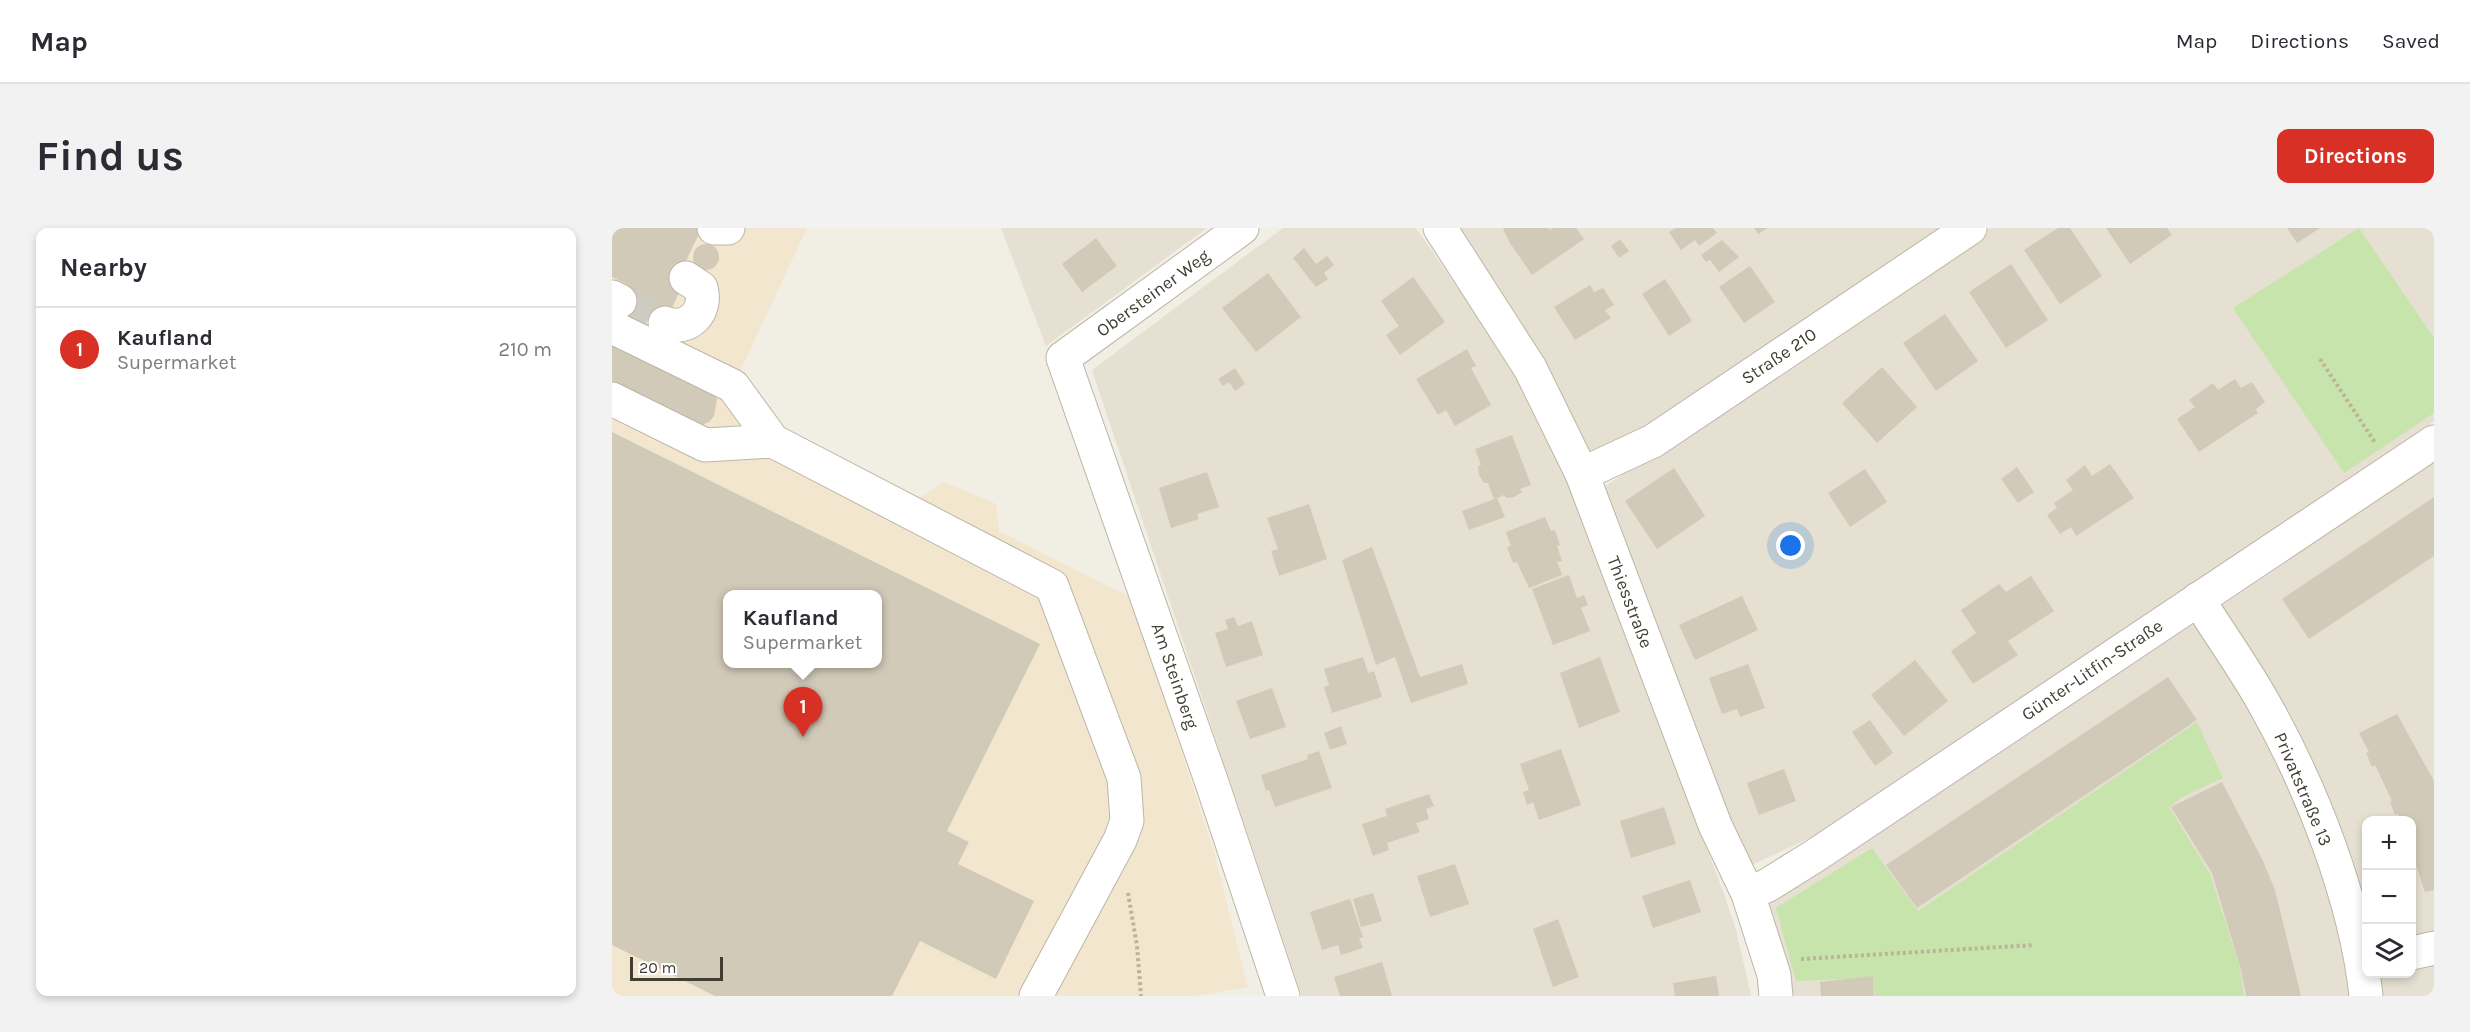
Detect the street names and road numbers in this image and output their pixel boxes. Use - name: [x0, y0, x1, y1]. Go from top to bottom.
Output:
- street label: Obersteiner Weg: [1092, 245, 1214, 341]
- street label: Straße 210: [1737, 323, 1821, 389]
- street label: Thiesstraße: [1602, 553, 1658, 651]
- street label: Günter-Litfin-Straße: [2017, 615, 2167, 725]
- street label: Am Steinberg: [1147, 620, 1203, 732]
- street label: Privatstraße 13: [2269, 729, 2337, 849]

